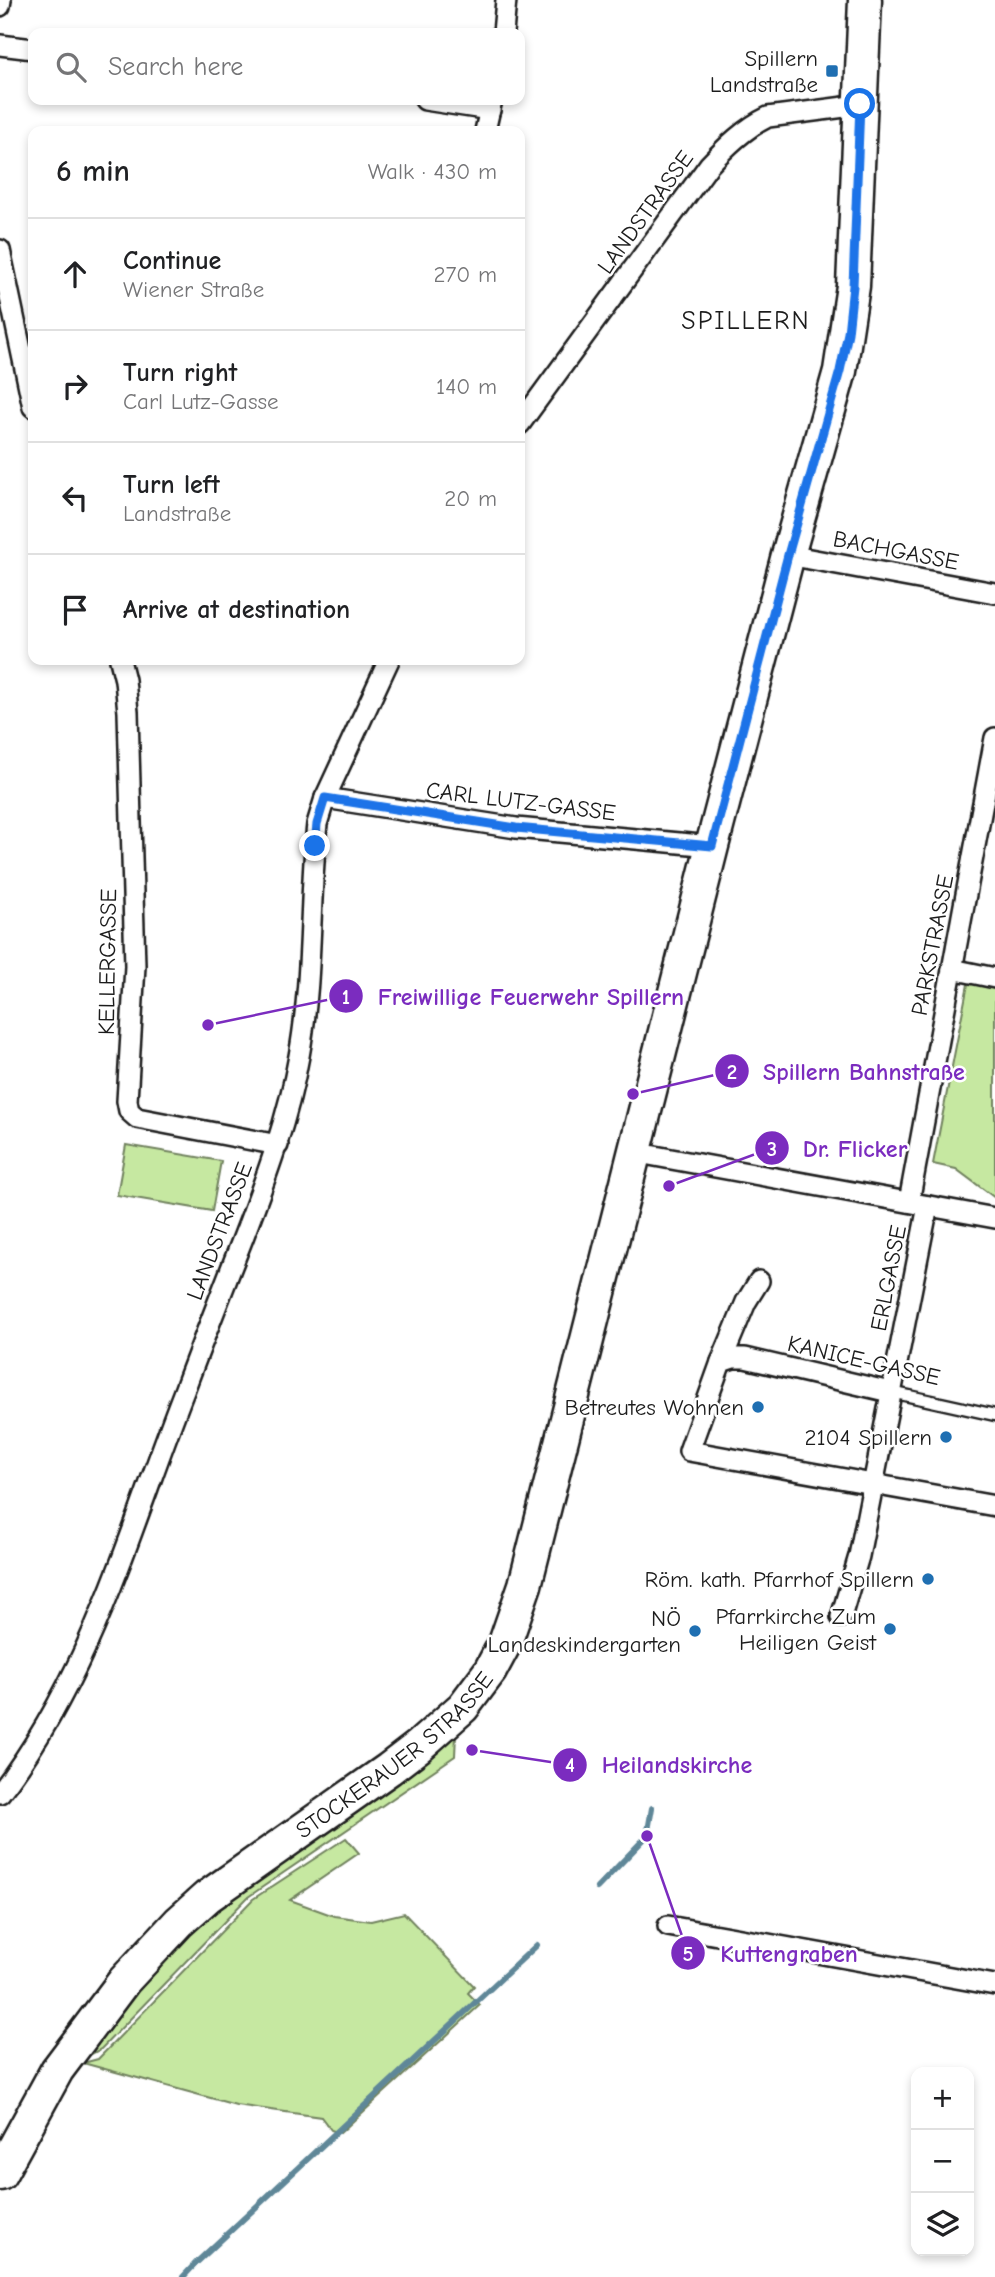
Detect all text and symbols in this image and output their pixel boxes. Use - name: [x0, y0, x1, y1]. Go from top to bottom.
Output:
- search box: [28, 28, 525, 105]
- place label: Spillern Landstraße: [710, 45, 818, 98]
- icon: search: [52, 48, 90, 86]
- text: Search here: [108, 52, 243, 82]
- marker: Spillern Landstraße: [824, 63, 840, 79]
- route start: [844, 88, 875, 119]
- street label: LANDSTRASSE: [592, 145, 699, 279]
- text: 6 min: [56, 154, 130, 189]
- text: Walk · 430 m: [368, 158, 497, 185]
- text: Continue: [123, 246, 221, 276]
- icon: ahead: [56, 255, 94, 293]
- text: 270 m: [433, 261, 497, 288]
- text: Wiener Straße: [123, 276, 264, 303]
- district label: SPILLERN: [681, 306, 811, 336]
- text: Turn right: [123, 358, 237, 388]
- icon: right: [56, 367, 94, 405]
- text: 140 m: [436, 373, 497, 400]
- text: Carl Lutz-Gasse: [123, 388, 279, 415]
- text: Turn left: [123, 470, 220, 500]
- icon: left: [56, 479, 94, 517]
- text: 20 m: [444, 485, 497, 512]
- text: Landstraße: [123, 500, 231, 527]
- street label: BACHGASSE: [831, 525, 961, 576]
- icon: arrive: [56, 591, 94, 629]
- text: Arrive at destination: [123, 595, 350, 625]
- street label: CARL LUTZ-GASSE: [425, 776, 617, 827]
- route end: [299, 830, 330, 861]
- street label: PARKSTRASSE: [906, 872, 959, 1018]
- street label: KELLERGASSE: [93, 888, 122, 1035]
- callout: Freiwillige Feuerwehr Spillern: [329, 974, 698, 1019]
- text: Freiwillige Feuerwehr Spillern: [378, 983, 684, 1011]
- text: 1: [342, 985, 350, 1009]
- callout: Spillern Bahnstraße: [714, 1049, 979, 1094]
- text: Spillern Bahnstraße: [763, 1058, 965, 1086]
- text: 2: [727, 1060, 737, 1084]
- callout: Dr. Flicker: [754, 1126, 922, 1171]
- text: Dr. Flicker: [803, 1135, 908, 1163]
- text: 3: [767, 1137, 777, 1161]
- street label: LANDSTRASSE: [181, 1158, 258, 1304]
- street label: ERLGASSE: [865, 1223, 912, 1333]
- street label: KANICE-GASSE: [785, 1330, 943, 1391]
- place label: Betreutes Wohnen: [565, 1394, 744, 1421]
- marker: Betreutes Wohnen: [750, 1399, 766, 1415]
- place label: 2104 Spillern: [804, 1424, 932, 1451]
- marker: 2104 Spillern: [938, 1429, 954, 1445]
- place label: Röm. kath. Pfarrhof Spillern: [644, 1566, 914, 1593]
- marker: Röm. kath. Pfarrhof Spillern: [920, 1571, 936, 1587]
- place label: Pfarrkirche Zum Heiligen Geist: [715, 1603, 877, 1656]
- place label: NÖ Landeskindergarten: [487, 1605, 681, 1658]
- marker: Pfarrkirche Zum Heiligen Geist: [882, 1621, 898, 1637]
- marker: NÖ Landeskindergarten: [687, 1623, 703, 1639]
- street label: STOCKERAUER STRASSE: [291, 1666, 499, 1844]
- callout: Heilandskirche: [552, 1742, 766, 1787]
- text: Heilandskirche: [602, 1751, 753, 1779]
- text: 4: [565, 1753, 575, 1777]
- callout: Kuttengraben: [671, 1931, 871, 1976]
- text: Kuttengraben: [720, 1940, 858, 1968]
- text: 5: [682, 1942, 694, 1966]
- map controls: [911, 2067, 974, 2256]
- button: +: [911, 2067, 974, 2130]
- button: −: [911, 2130, 974, 2193]
- button: layers: [911, 2193, 974, 2256]

